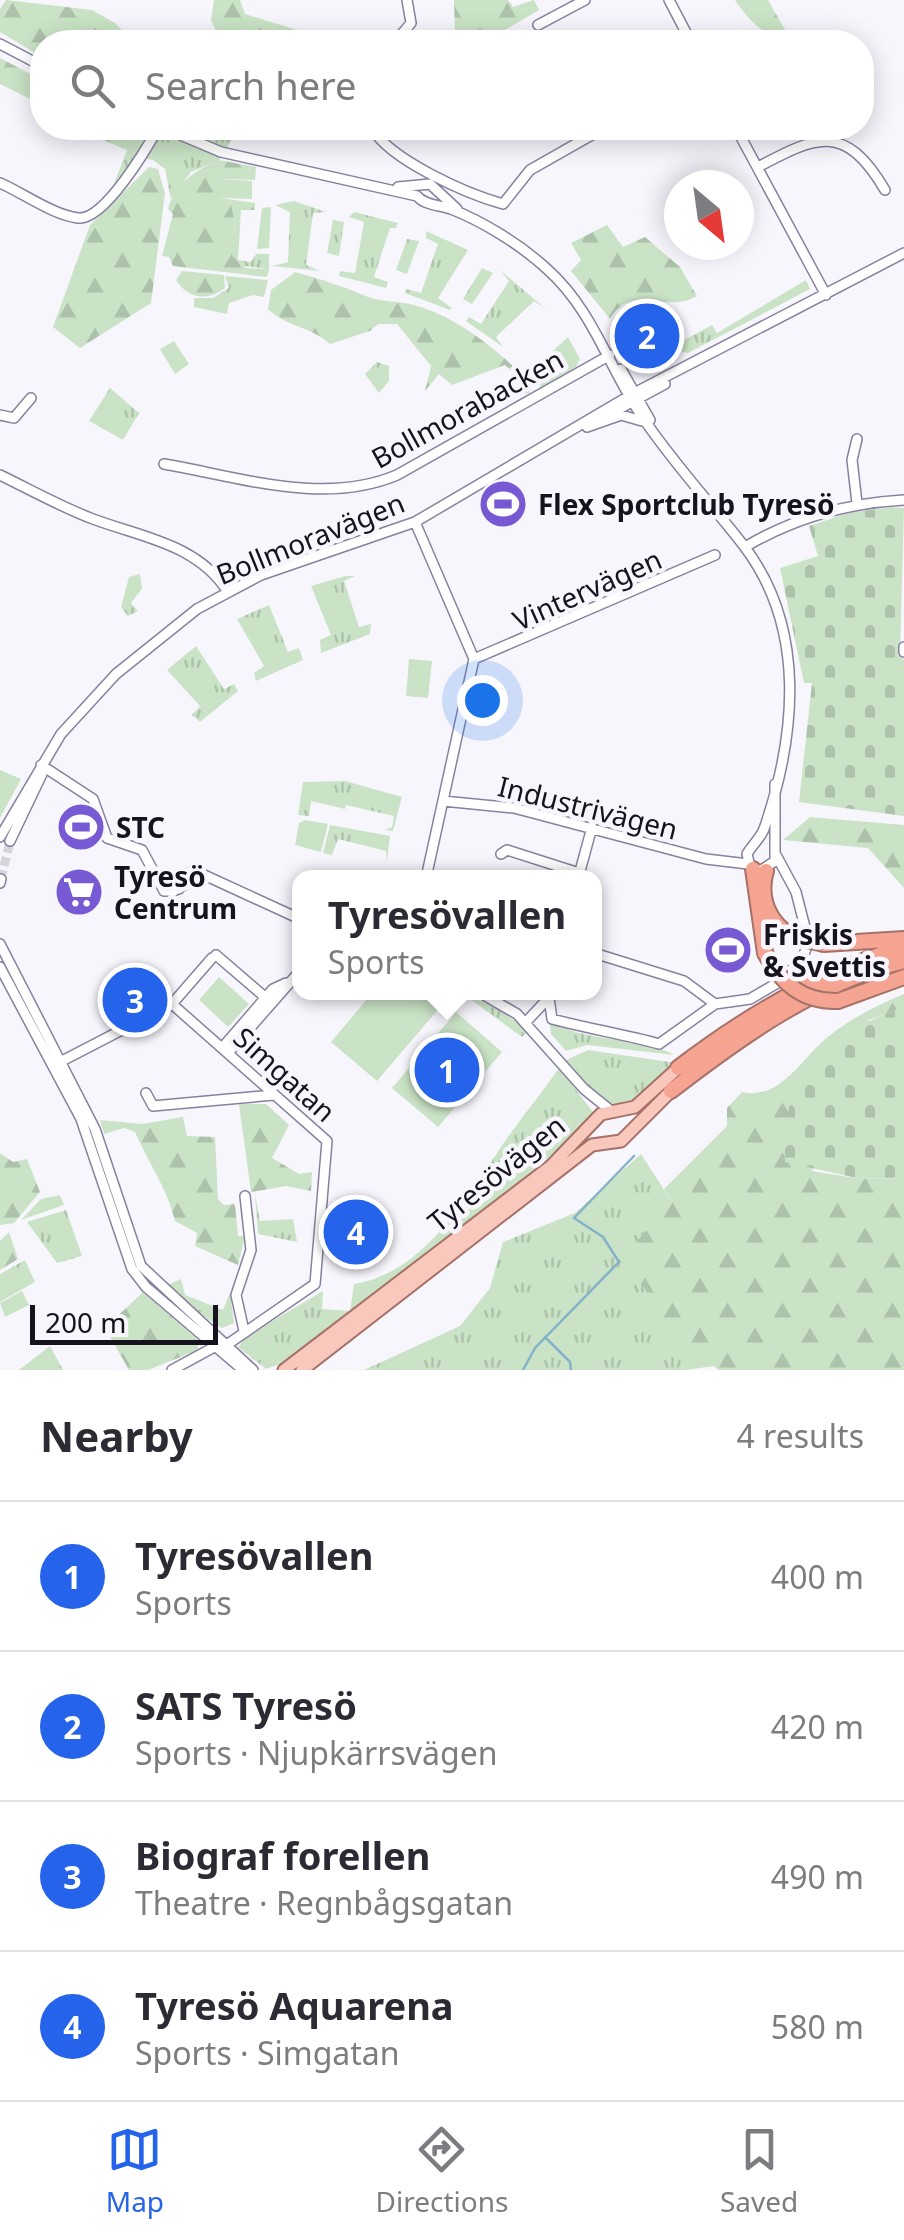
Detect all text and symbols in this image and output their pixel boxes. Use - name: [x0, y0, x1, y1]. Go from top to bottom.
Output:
- search box: [30, 30, 874, 140]
- icon: search: [65, 58, 120, 113]
- text: Search here: [145, 59, 356, 111]
- north arrow: [664, 170, 754, 260]
- pin: 2: [614, 298, 680, 374]
- street label: Bollmorabacken: [364, 340, 570, 476]
- sports icon: Flex Sportclub Tyresö: [477, 478, 529, 530]
- street label: Bollmoravägen: [210, 483, 410, 593]
- place label: Flex Sportclub Tyresö: [538, 485, 834, 523]
- street label: Vintervägen: [507, 539, 667, 639]
- your location: [457, 675, 508, 726]
- street label: Industrivägen: [494, 766, 682, 848]
- sports icon: STC: [55, 801, 107, 853]
- place label: STC: [116, 808, 165, 846]
- place label: Tyresö Centrum: [114, 857, 237, 927]
- supermarket icon: Tyresö Centrum: [53, 866, 105, 918]
- popup: [292, 870, 602, 1000]
- text: Tyresövallen: [328, 888, 566, 940]
- place label: Friskis & Svettis: [763, 915, 886, 985]
- sports icon: Friskis & Svettis: [702, 924, 754, 976]
- text: Sports: [328, 940, 425, 983]
- pin: 3: [102, 962, 168, 1038]
- street label: Simgatan: [226, 1018, 344, 1130]
- pin: 1: [414, 1032, 480, 1108]
- street label: Tyresövägen: [419, 1106, 573, 1240]
- pin: 4: [324, 1194, 388, 1270]
- scale bar: [30, 1300, 218, 1344]
- text: 200 m: [45, 1303, 127, 1341]
- text: Nearby: [40, 1407, 193, 1464]
- text: 4 results: [737, 1414, 864, 1457]
- text: Tyresövallen: [135, 1529, 373, 1581]
- text: 1: [63, 1555, 82, 1598]
- text: 400 m: [771, 1555, 864, 1598]
- text: Sports: [135, 1581, 232, 1624]
- text: SATS Tyresö: [135, 1679, 357, 1731]
- text: 2: [63, 1705, 82, 1748]
- text: 420 m: [771, 1705, 864, 1748]
- text: Sports · Njupkärrsvägen: [135, 1731, 497, 1774]
- text: Biograf forellen: [135, 1829, 430, 1881]
- text: 3: [63, 1855, 82, 1898]
- text: 490 m: [771, 1855, 864, 1898]
- text: Theatre · Regnbågsgatan: [135, 1881, 513, 1924]
- text: Tyresö Aquarena: [135, 1979, 454, 2031]
- text: 4: [63, 2005, 82, 2048]
- text: 580 m: [771, 2005, 864, 2048]
- text: Sports · Simgatan: [135, 2031, 400, 2074]
- tab: Map: [106, 2122, 164, 2220]
- tab: Directions: [376, 2122, 508, 2220]
- tab: Saved: [720, 2122, 798, 2220]

